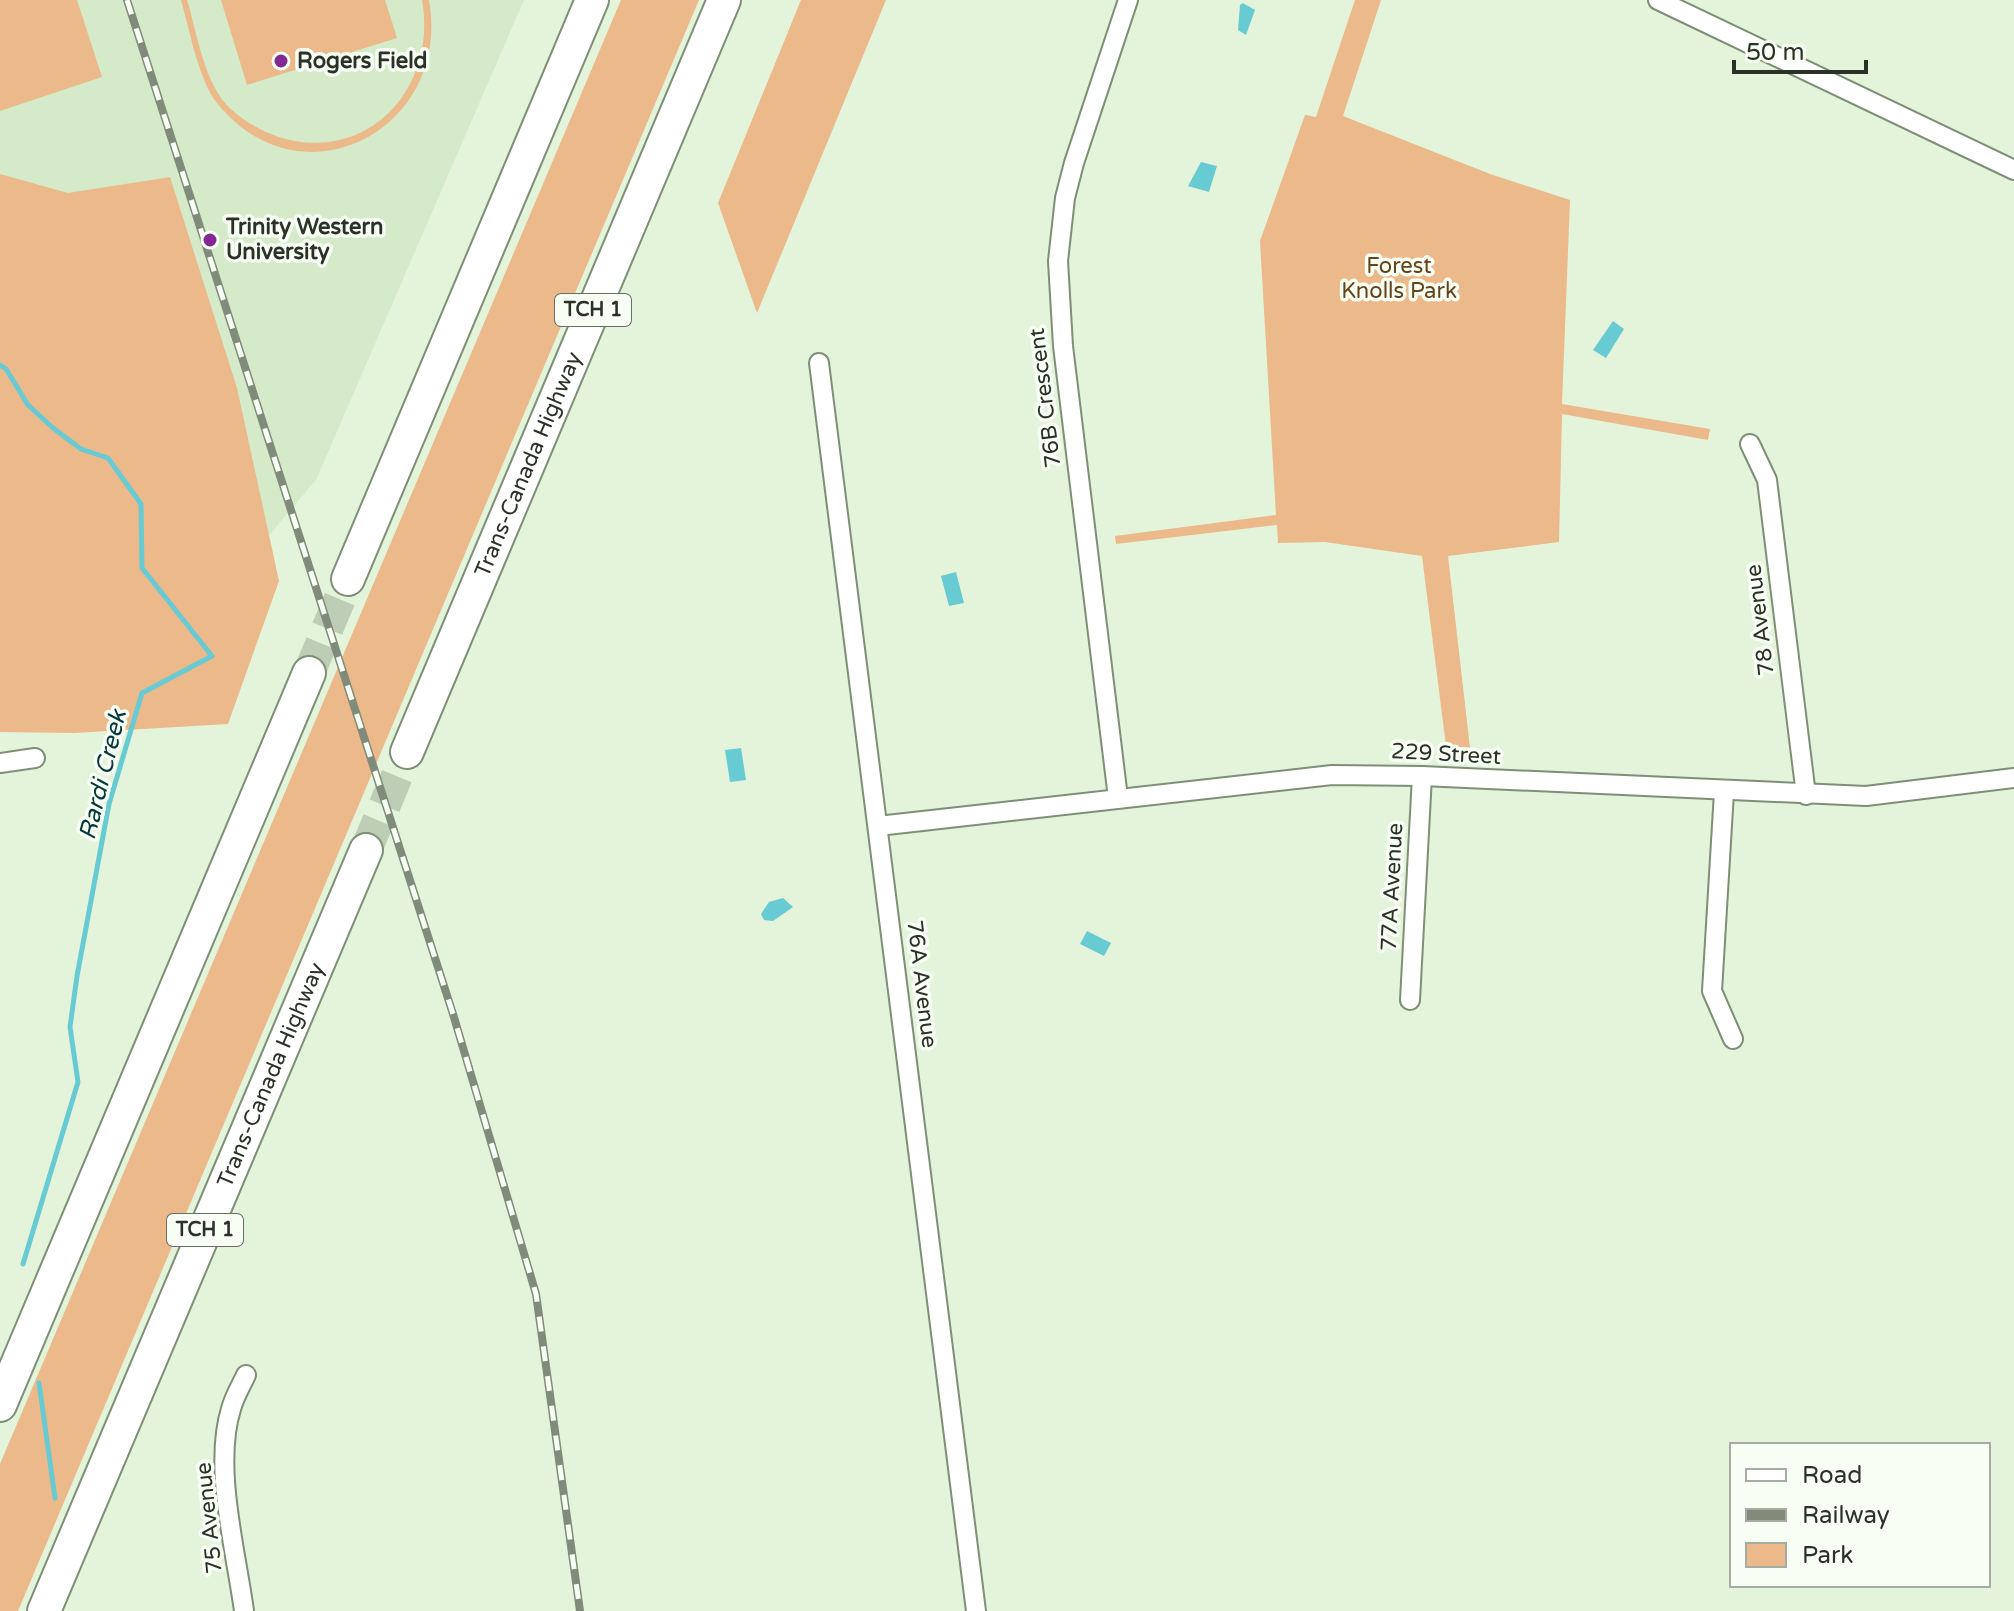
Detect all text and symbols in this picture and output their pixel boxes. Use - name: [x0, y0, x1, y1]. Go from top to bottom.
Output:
- scale bar: [1734, 24, 1866, 74]
- text: 50 m: [1746, 38, 1804, 67]
- place label: Rogers Field: [297, 48, 428, 74]
- marker: Rogers Field: [272, 52, 290, 70]
- place label: Trinity Western University: [225, 214, 383, 265]
- marker: Trinity Western University: [201, 231, 219, 249]
- park label: Forest Knolls Park: [1341, 253, 1457, 304]
- road number: TCH 1: [555, 294, 631, 326]
- street label: 76B Crescent: [1024, 327, 1066, 469]
- street label: Trans-Canada Highway: [469, 348, 587, 581]
- street label: 78 Avenue: [1740, 563, 1780, 677]
- water label: Rardi Creek: [73, 705, 134, 843]
- street label: 229 Street: [1390, 738, 1502, 770]
- street label: 77A Avenue: [1376, 822, 1408, 952]
- street label: 76A Avenue: [901, 919, 943, 1049]
- street label: Trans-Canada Highway: [212, 959, 330, 1191]
- road number: TCH 1: [167, 1214, 243, 1246]
- legend: [1730, 1443, 1990, 1587]
- street label: 75 Avenue: [190, 1461, 228, 1575]
- text: Road: [1802, 1461, 1862, 1490]
- text: Railway: [1802, 1501, 1890, 1530]
- text: Park: [1802, 1541, 1853, 1570]

